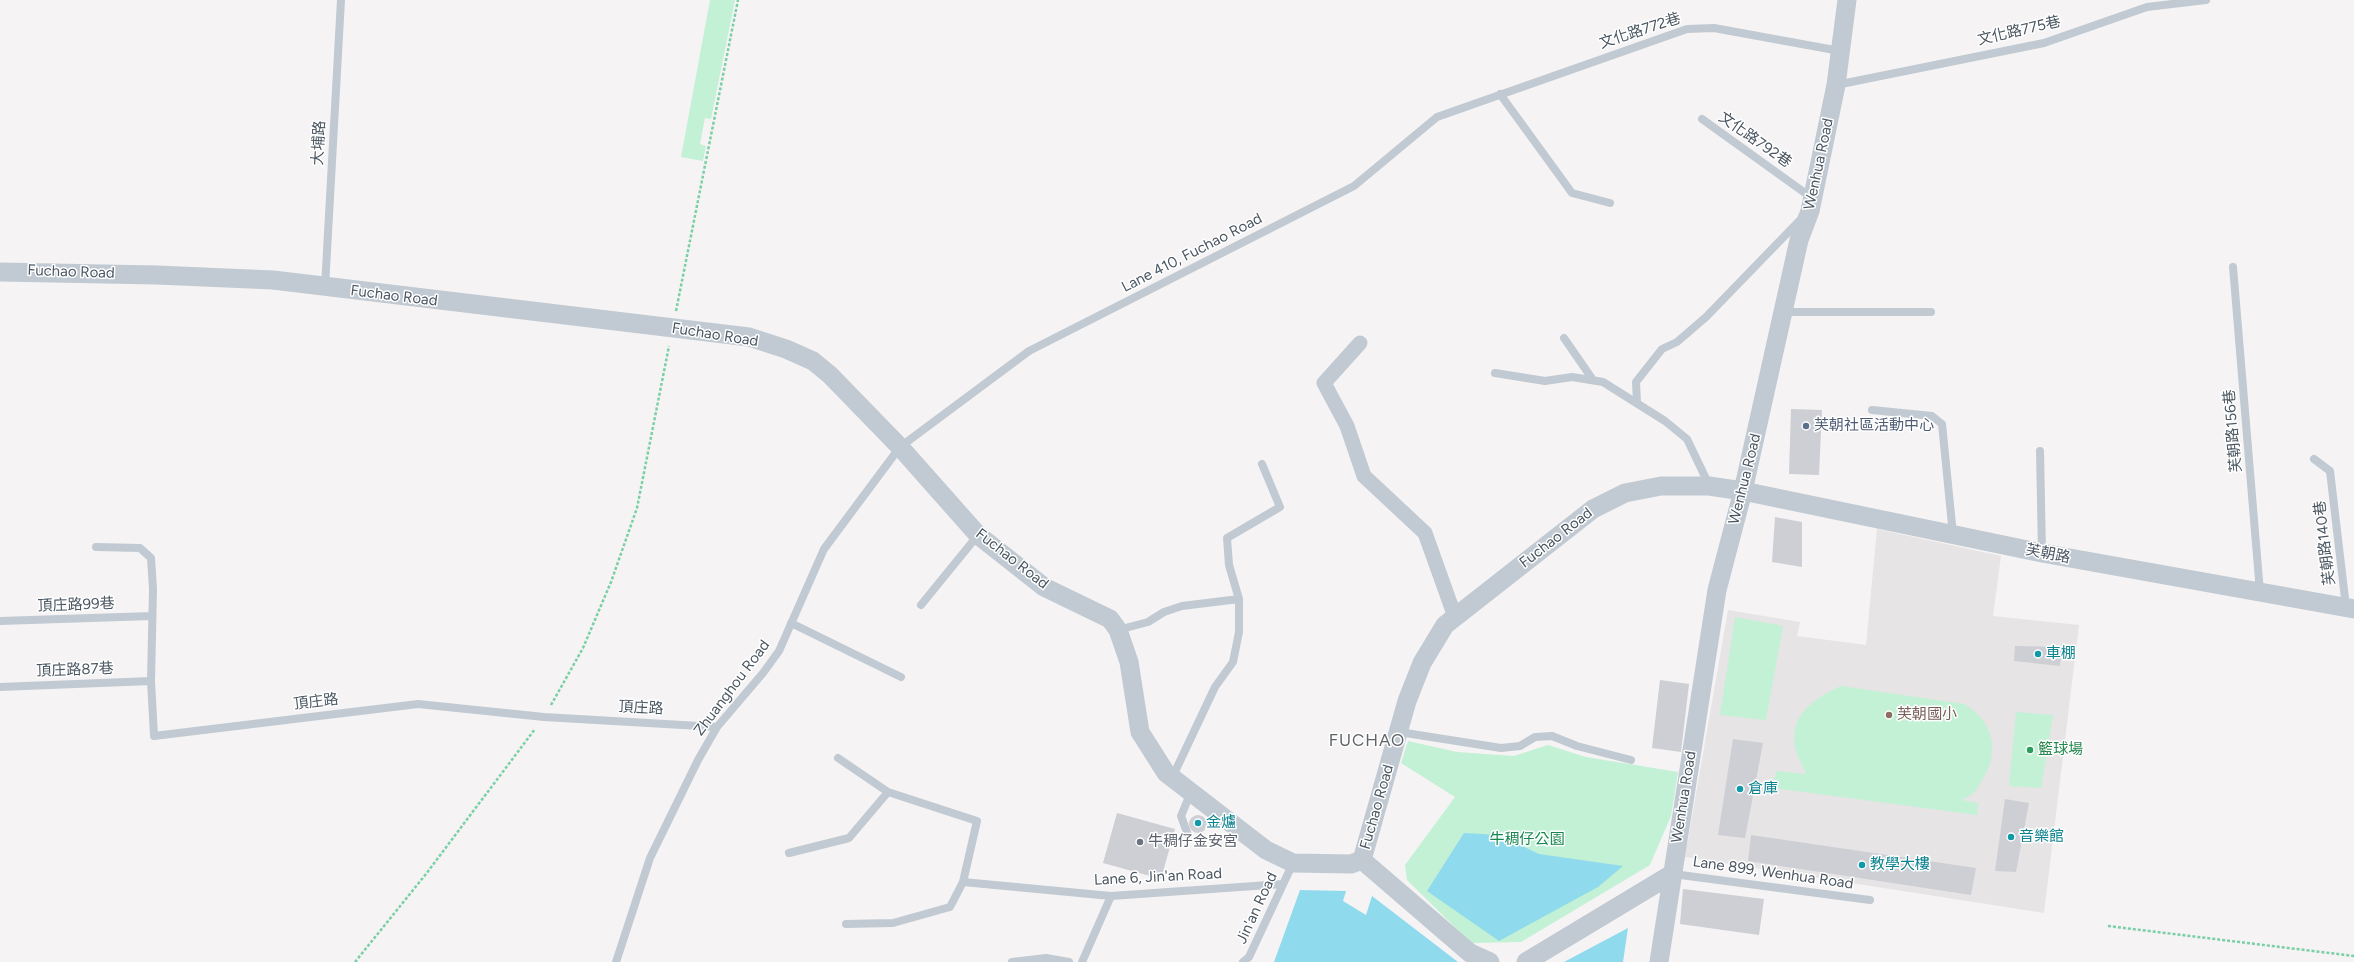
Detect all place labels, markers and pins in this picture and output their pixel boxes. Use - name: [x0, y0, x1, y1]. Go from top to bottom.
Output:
- place label: 芙朝社區活動中心: [1814, 417, 1934, 435]
- marker: 芙朝社區活動中心: [1801, 421, 1811, 431]
- place label: 車棚: [2046, 645, 2076, 663]
- marker: 車棚: [2033, 649, 2043, 659]
- place label: 芙朝國小: [1897, 706, 1957, 724]
- marker: 芙朝國小: [1884, 710, 1894, 720]
- place label: 籃球場: [2038, 741, 2083, 759]
- marker: 籃球場: [2025, 745, 2035, 755]
- place label: 倉庫: [1748, 780, 1778, 798]
- marker: 倉庫: [1735, 784, 1745, 794]
- place label: 金爐: [1206, 814, 1236, 832]
- marker: 金爐: [1193, 818, 1203, 828]
- place label: 音樂館: [2019, 828, 2064, 846]
- marker: 音樂館: [2006, 832, 2016, 842]
- place label: 牛稠仔金安宮: [1148, 833, 1238, 851]
- marker: 牛稠仔金安宮: [1135, 837, 1145, 847]
- place label: 教學大樓: [1870, 856, 1930, 874]
- marker: 教學大樓: [1857, 860, 1867, 870]

